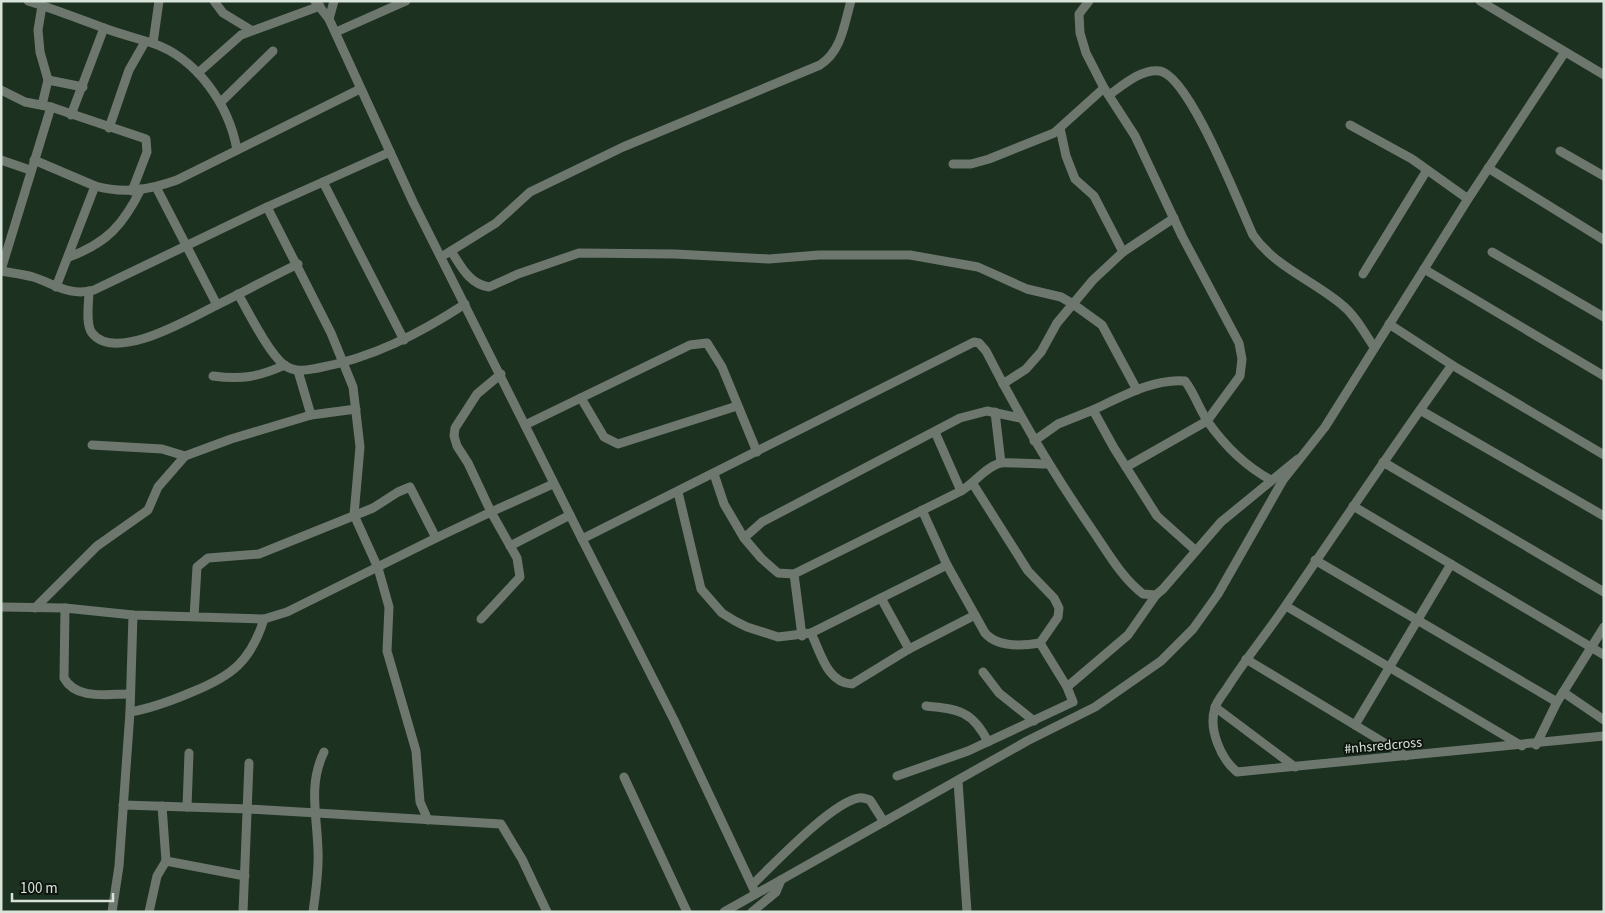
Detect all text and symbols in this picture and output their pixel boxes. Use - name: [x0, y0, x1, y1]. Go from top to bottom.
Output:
- street label: #nhsredcross: [1343, 733, 1423, 759]
- scale bar: [12, 870, 114, 902]
- text: 100 m: [20, 878, 58, 899]

